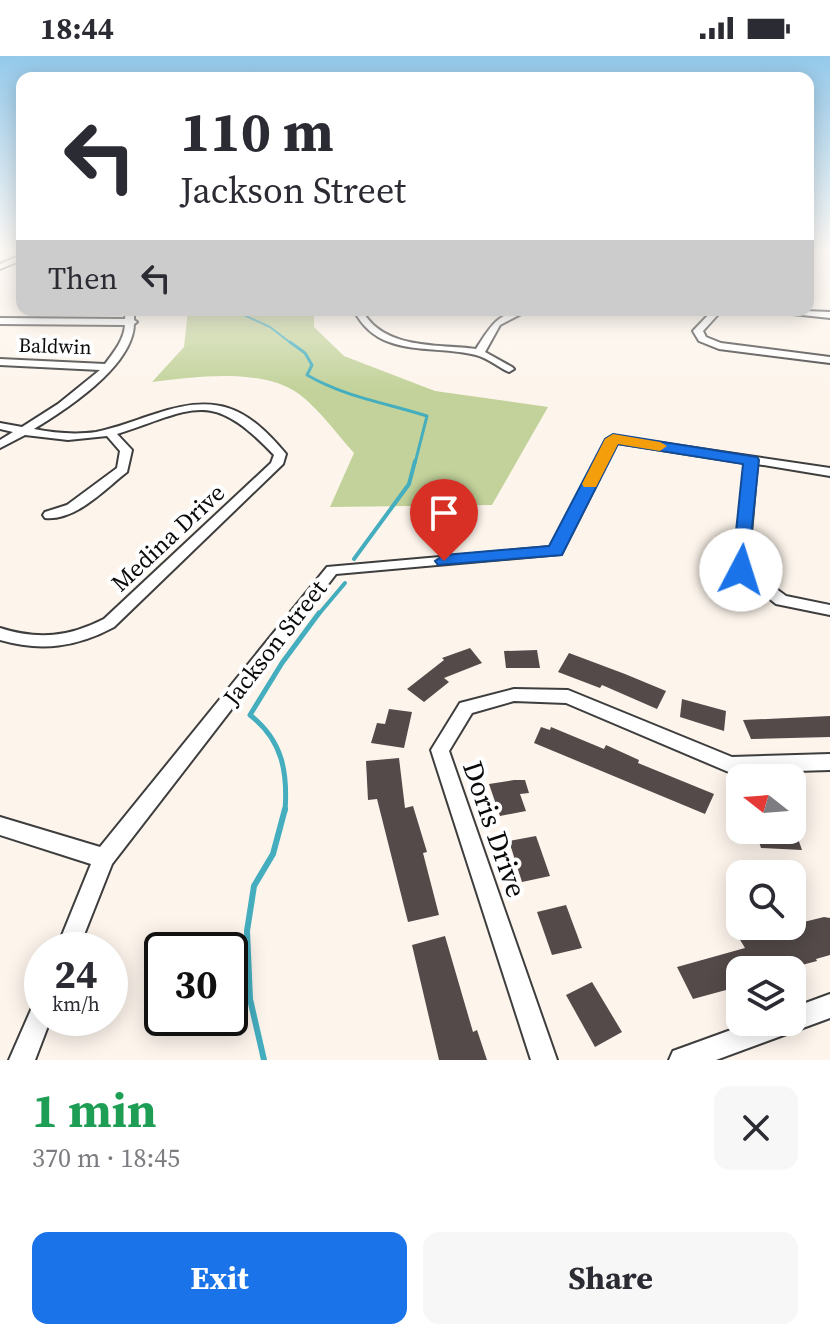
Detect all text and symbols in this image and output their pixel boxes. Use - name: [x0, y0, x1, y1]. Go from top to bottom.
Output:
- text: 18:44: [40, 8, 114, 49]
- text: 110 m: [180, 93, 334, 170]
- icon: left: [48, 104, 152, 208]
- text: Jackson Street: [180, 166, 406, 215]
- icon: left: [134, 256, 178, 300]
- text: Then: [48, 258, 118, 299]
- street label: Baldwin: [18, 331, 92, 361]
- street label: Medina Drive: [104, 476, 232, 599]
- pin: [410, 479, 478, 561]
- icon: arrive: [422, 491, 466, 535]
- position arrow: [699, 528, 783, 612]
- street label: Jackson Street: [215, 573, 334, 713]
- street label: Doris Drive: [454, 756, 536, 902]
- north arrow: [726, 764, 806, 844]
- map controls: [726, 764, 806, 1036]
- button: search: [726, 860, 806, 940]
- speed limit sign: 30: [144, 932, 248, 1036]
- text: 24: [54, 947, 98, 1001]
- button: layers: [726, 956, 806, 1036]
- text: km/h: [52, 990, 100, 1018]
- text: 1 min: [32, 1077, 157, 1143]
- button: close: [714, 1086, 798, 1170]
- text: 370 m · 18:45: [32, 1140, 180, 1176]
- button: Exit: [32, 1232, 407, 1324]
- button: Share: [423, 1232, 798, 1324]

